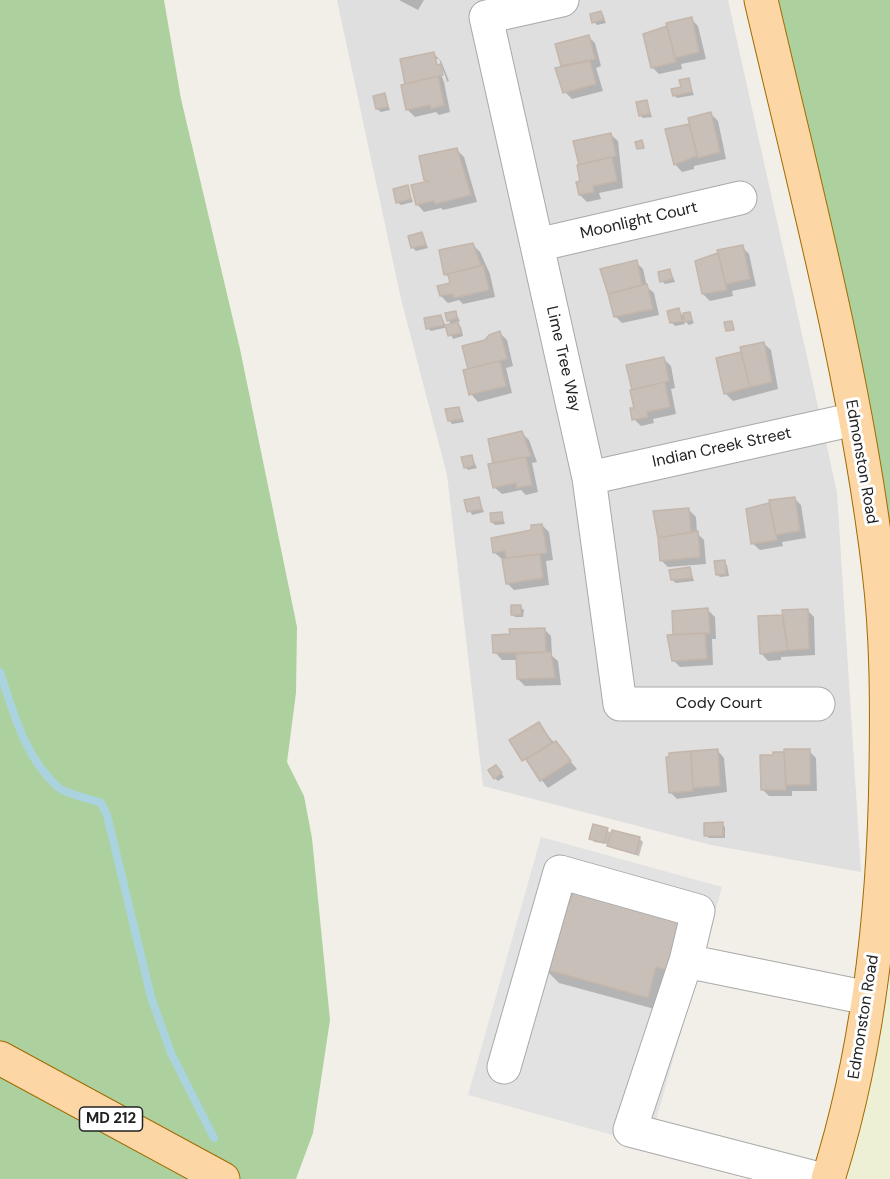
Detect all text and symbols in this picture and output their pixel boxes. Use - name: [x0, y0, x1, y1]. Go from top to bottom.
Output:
- street label: Moonlight Court: [578, 198, 700, 244]
- street label: Lime Tree Way: [541, 304, 585, 414]
- street label: Edmonston Road: [841, 398, 881, 526]
- street label: Indian Creek Street: [651, 424, 793, 472]
- street label: Cody Court: [676, 694, 762, 714]
- street label: Edmonston Road: [845, 953, 883, 1081]
- road number: MD 212: [80, 1107, 142, 1131]

